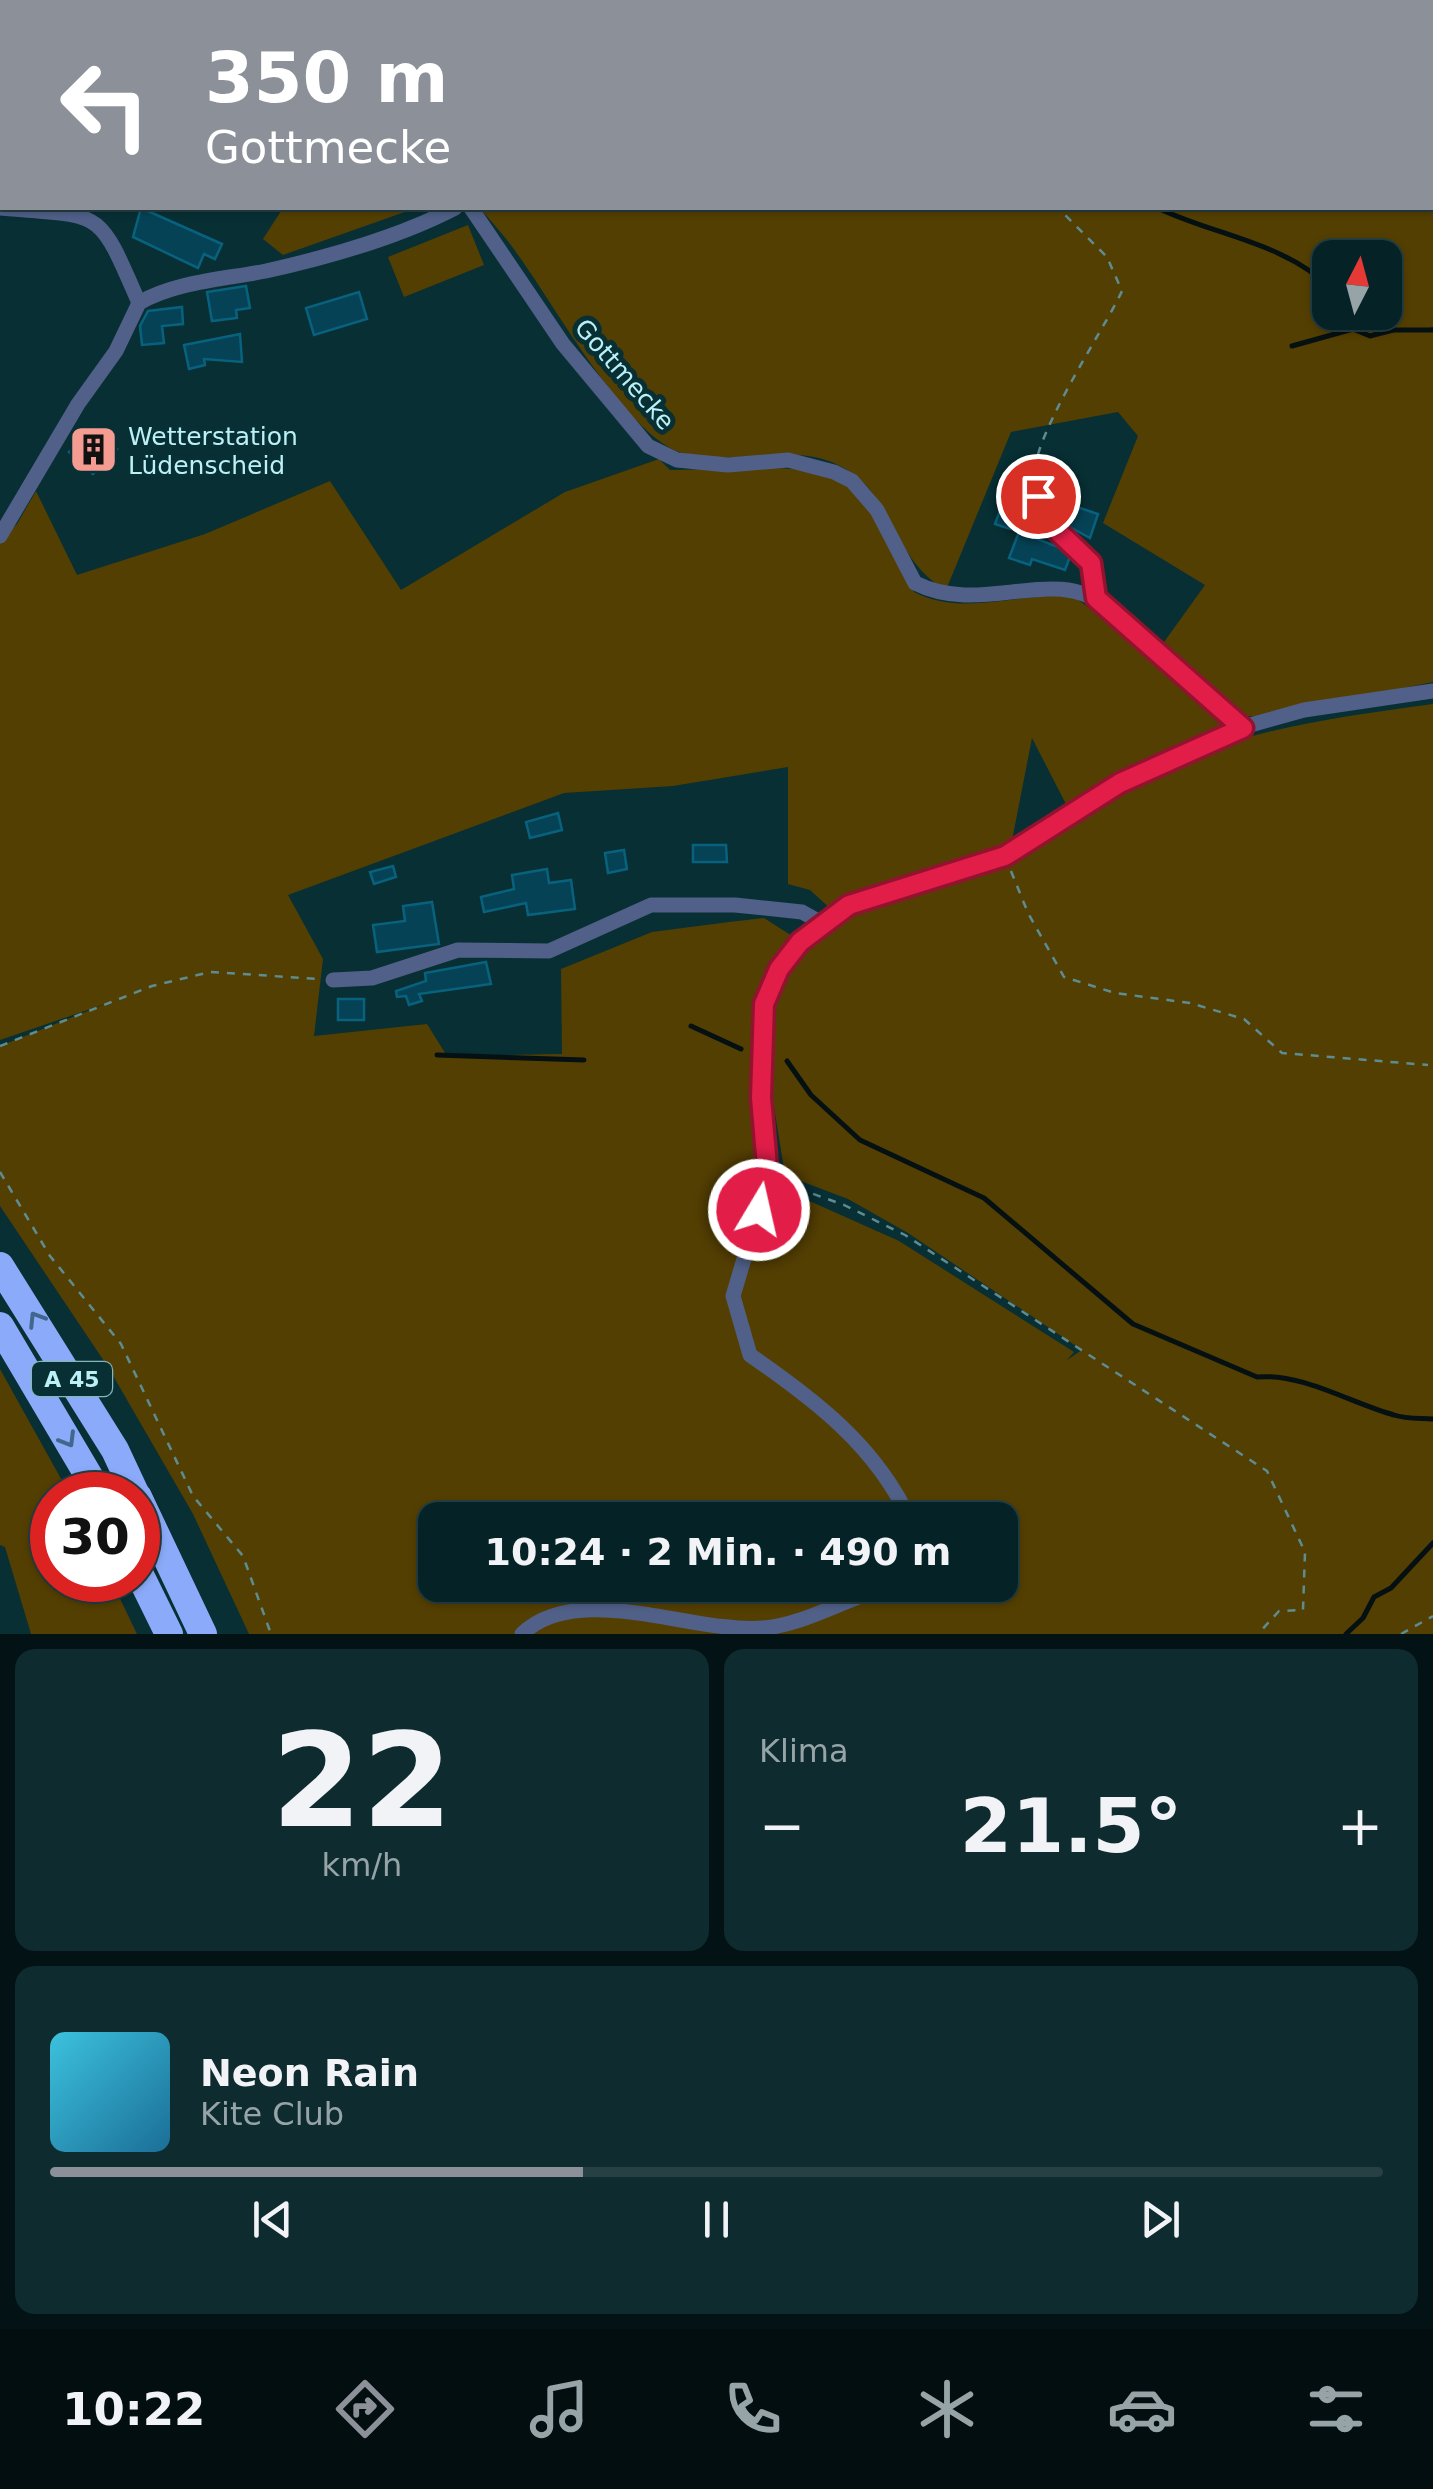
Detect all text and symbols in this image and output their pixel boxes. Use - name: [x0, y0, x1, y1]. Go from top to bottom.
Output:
- text: 350 m: [205, 37, 448, 119]
- icon: left: [40, 40, 170, 170]
- text: Gottmecke: [205, 121, 451, 174]
- north arrow: [1312, 240, 1402, 330]
- map controls: [1312, 240, 1402, 330]
- street label: Gottmecke: [569, 313, 680, 435]
- place label: Wetterstation Lüdenscheid: [128, 422, 298, 480]
- building icon: Wetterstation Lüdenscheid: [67, 424, 119, 476]
- pin: [996, 454, 1081, 539]
- icon: arrive: [1011, 469, 1066, 524]
- position arrow: [707, 1158, 811, 1262]
- one-way arrow: [29, 1312, 48, 1330]
- road number: A 45: [32, 1362, 112, 1396]
- one-way arrow: [56, 1429, 75, 1447]
- speed limit sign: 30: [30, 1472, 160, 1602]
- text: 10:24 · 2 Min. · 490 m: [485, 1530, 951, 1574]
- text: 22: [272, 1705, 452, 1857]
- text: Klima: [759, 1732, 849, 1770]
- text: 21.5°: [960, 1782, 1182, 1870]
- text: −: [759, 1794, 805, 1858]
- text: +: [1337, 1794, 1383, 1858]
- text: km/h: [322, 1846, 402, 1884]
- text: Neon Rain: [200, 2051, 419, 2095]
- text: Kite Club: [200, 2095, 344, 2133]
- icon: previous: [245, 2192, 300, 2247]
- icon: pause: [689, 2192, 744, 2247]
- icon: next: [1133, 2192, 1188, 2247]
- icon: directions: [330, 2374, 400, 2444]
- icon: music: [524, 2374, 594, 2444]
- icon: phone: [718, 2374, 788, 2444]
- icon: climate: [912, 2374, 982, 2444]
- icon: car: [1107, 2374, 1177, 2444]
- icon: filters: [1301, 2374, 1371, 2444]
- text: 10:22: [62, 2383, 205, 2436]

